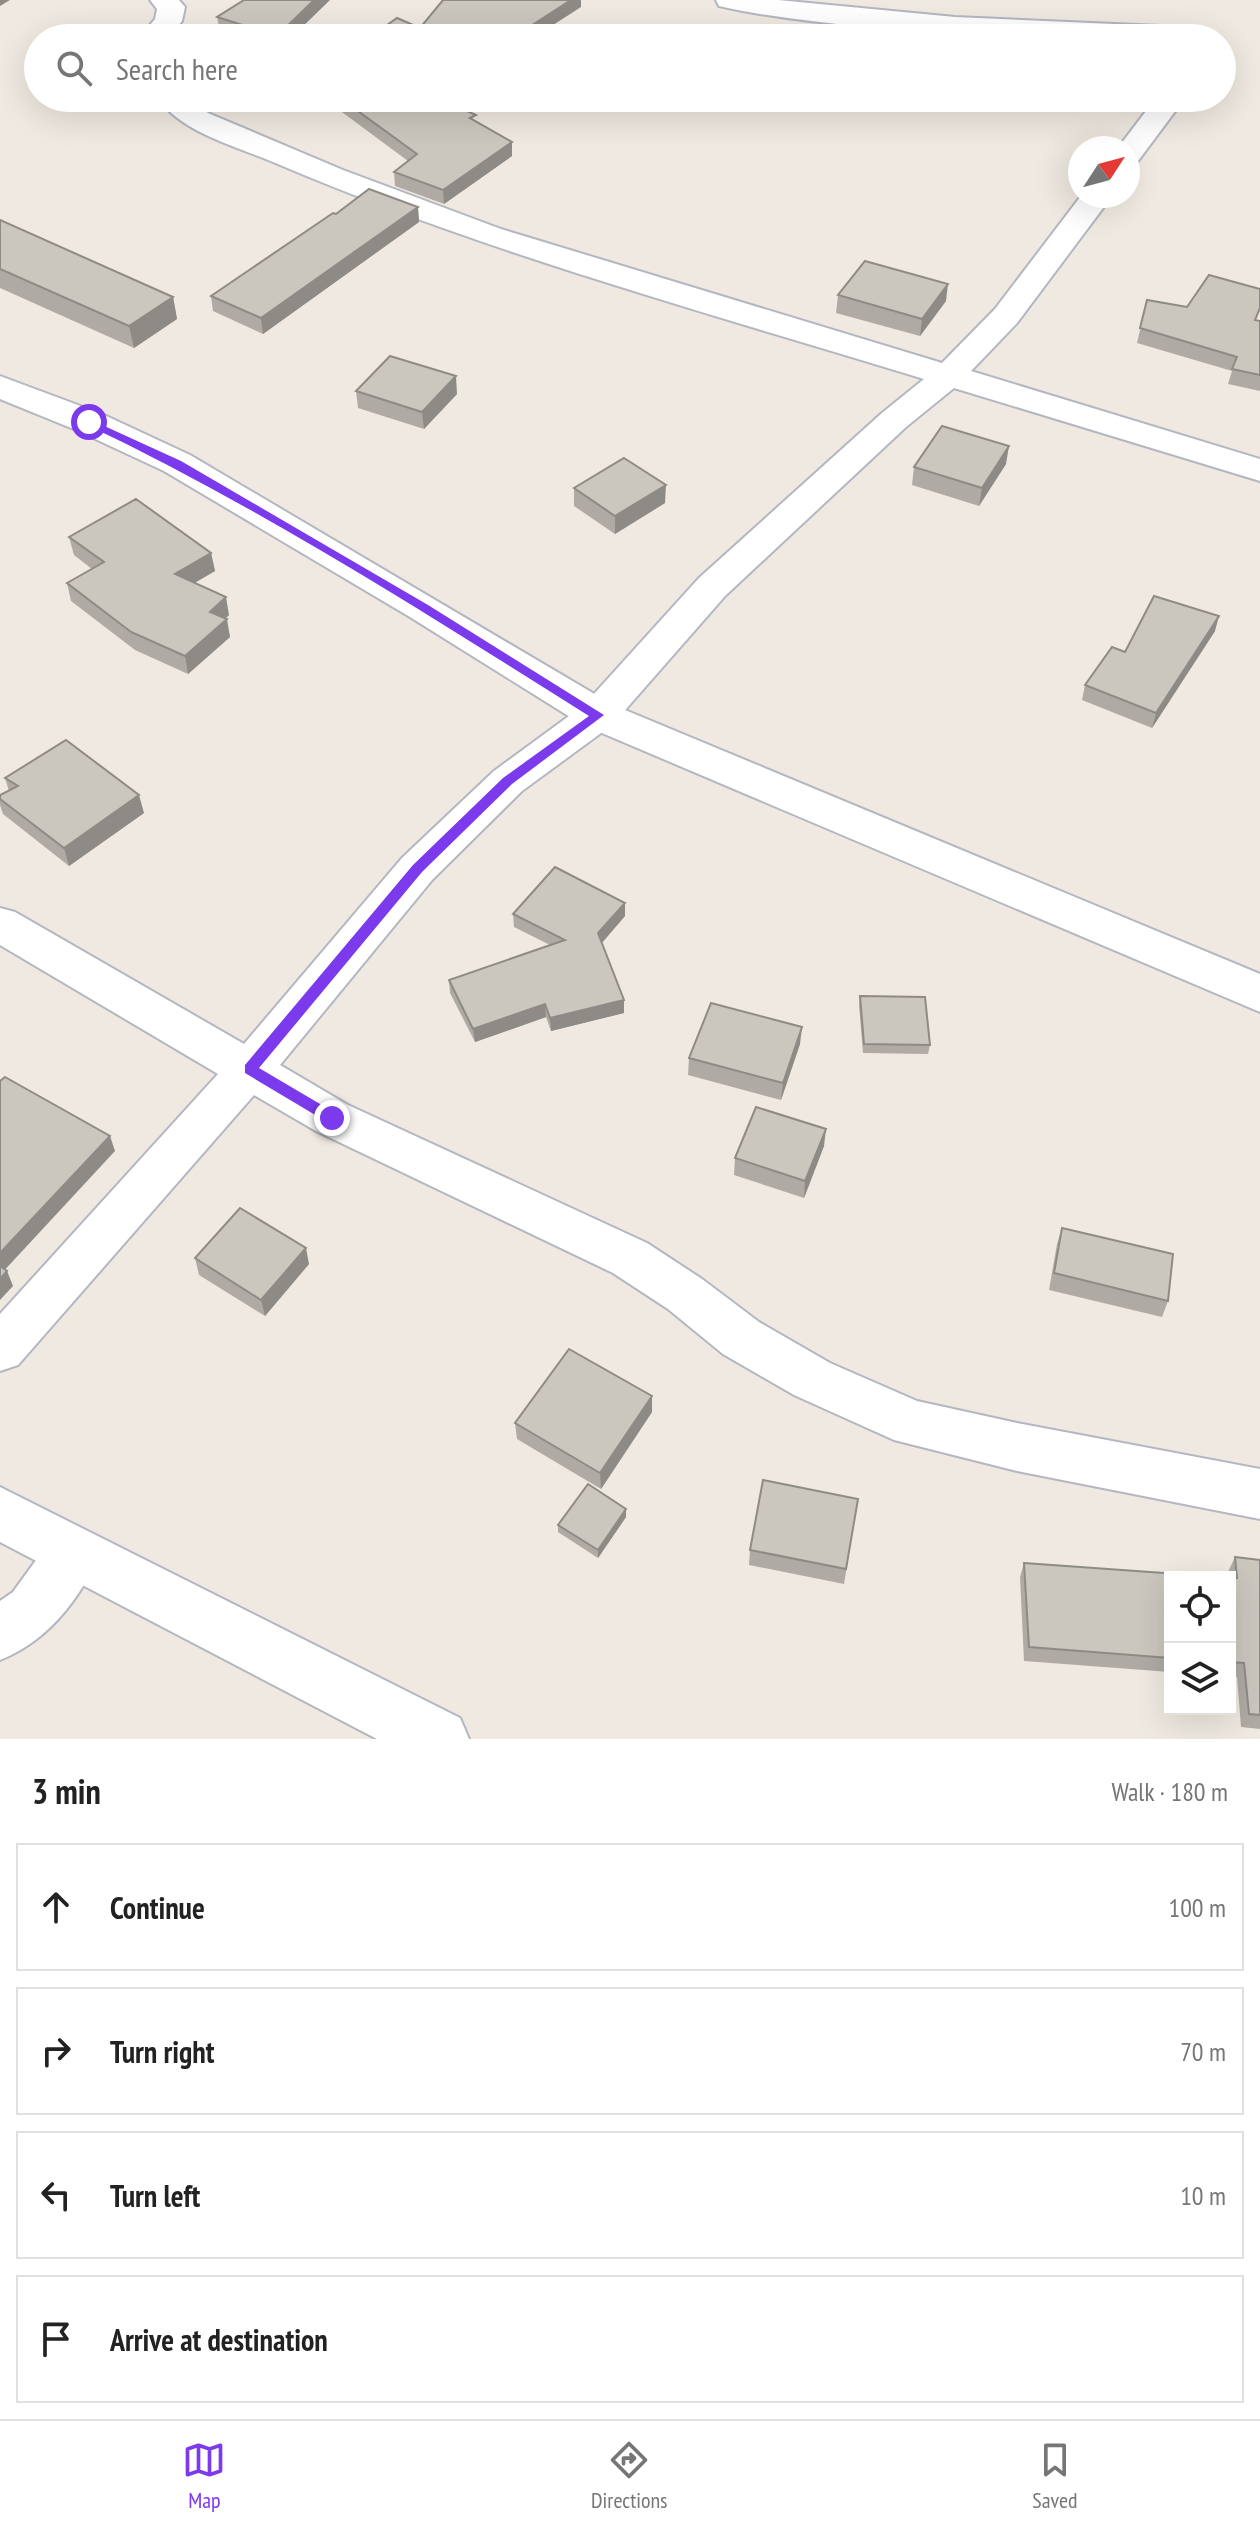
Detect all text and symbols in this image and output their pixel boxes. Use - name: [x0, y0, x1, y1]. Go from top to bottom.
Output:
- search box: [24, 24, 1236, 112]
- icon: search: [52, 46, 96, 90]
- text: Search here: [116, 49, 238, 88]
- north arrow: [1068, 136, 1140, 208]
- route start: [71, 404, 107, 440]
- route end: [314, 1100, 350, 1136]
- map controls: [1164, 1571, 1236, 1715]
- button: locate: [1164, 1571, 1236, 1643]
- button: layers: [1164, 1643, 1236, 1715]
- text: 3 min: [32, 1769, 101, 1813]
- text: Walk · 180 m: [1111, 1775, 1228, 1808]
- icon: ahead: [34, 1885, 78, 1929]
- text: Continue: [110, 1888, 205, 1927]
- text: 100 m: [1168, 1891, 1226, 1924]
- icon: right: [34, 2029, 78, 2073]
- text: Turn right: [110, 2032, 214, 2071]
- text: 70 m: [1180, 2035, 1226, 2068]
- icon: left: [34, 2173, 78, 2217]
- text: Turn left: [110, 2176, 200, 2215]
- text: 10 m: [1180, 2179, 1226, 2212]
- icon: arrive: [34, 2317, 78, 2361]
- text: Arrive at destination: [110, 2320, 328, 2359]
- tab: Map: [182, 2438, 226, 2514]
- tab: Directions: [591, 2438, 668, 2514]
- tab: Saved: [1032, 2438, 1078, 2514]

